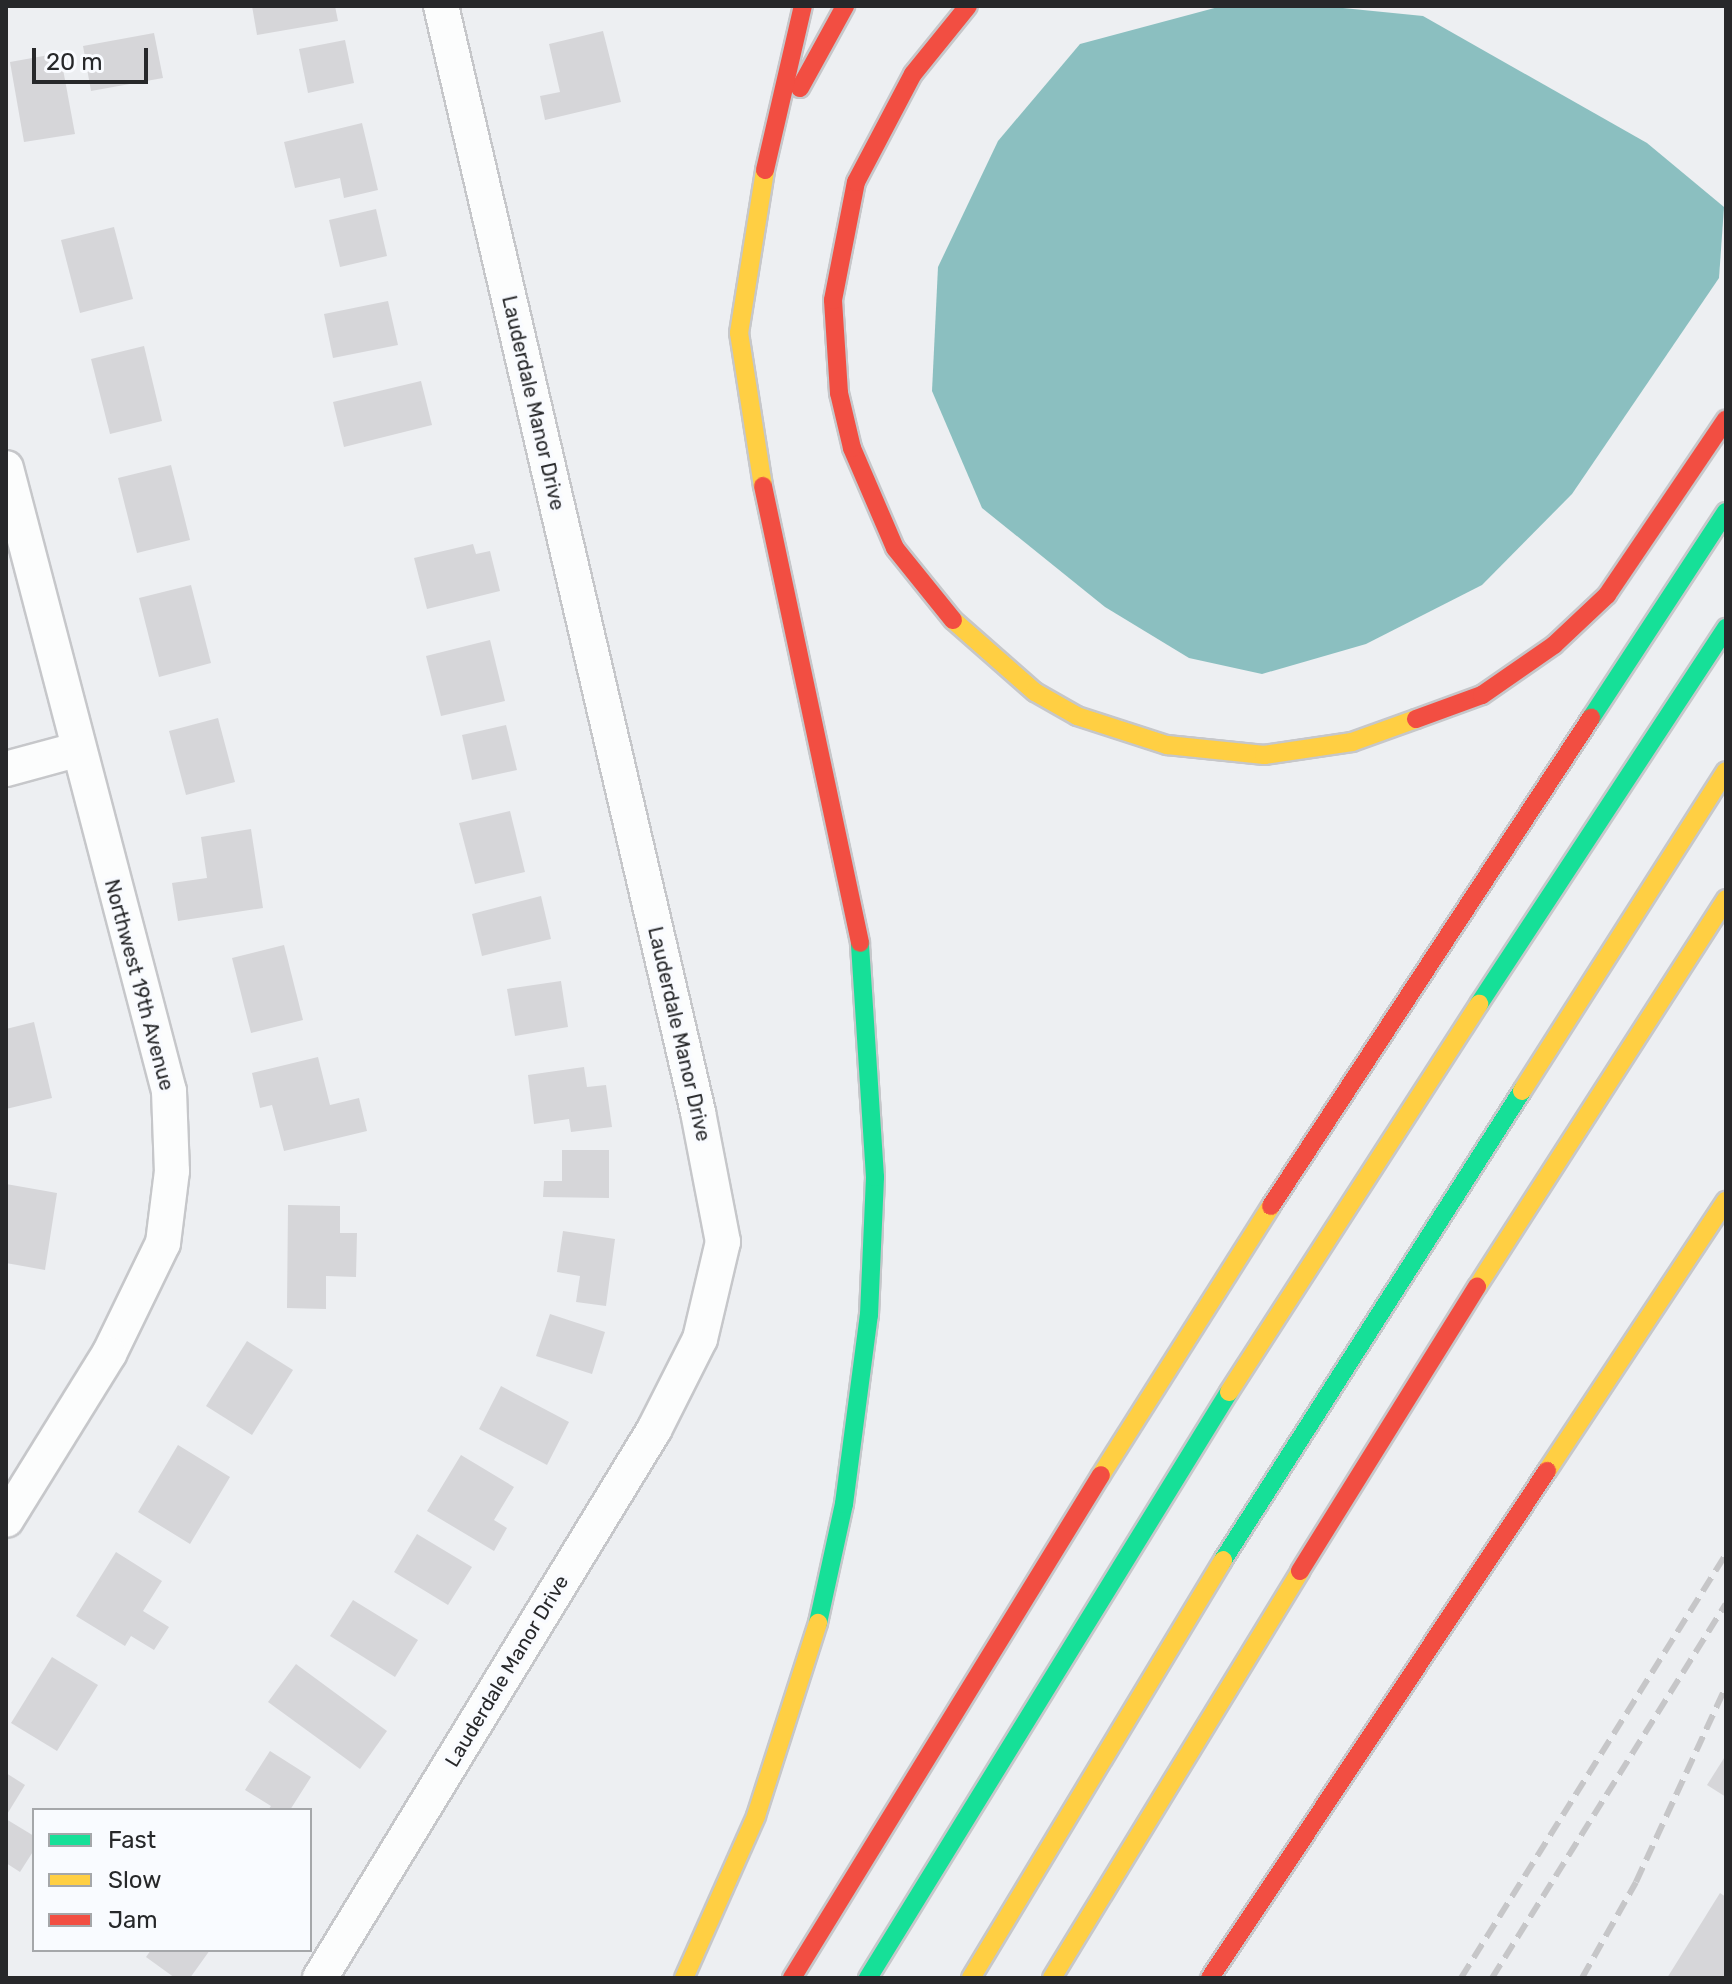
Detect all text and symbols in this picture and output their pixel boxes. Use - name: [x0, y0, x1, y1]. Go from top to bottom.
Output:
- scale bar: [36, 32, 152, 82]
- text: 20 m: [46, 48, 103, 76]
- street label: Lauderdale Manor Drive: [497, 293, 569, 513]
- street label: Northwest 19th Avenue: [99, 877, 179, 1093]
- street label: Lauderdale Manor Drive: [643, 924, 715, 1144]
- street label: Lauderdale Manor Drive: [440, 1571, 574, 1771]
- legend: [32, 1808, 312, 1952]
- text: Fast: [108, 1826, 156, 1854]
- text: Slow: [108, 1866, 161, 1894]
- text: Jam: [108, 1906, 158, 1934]

